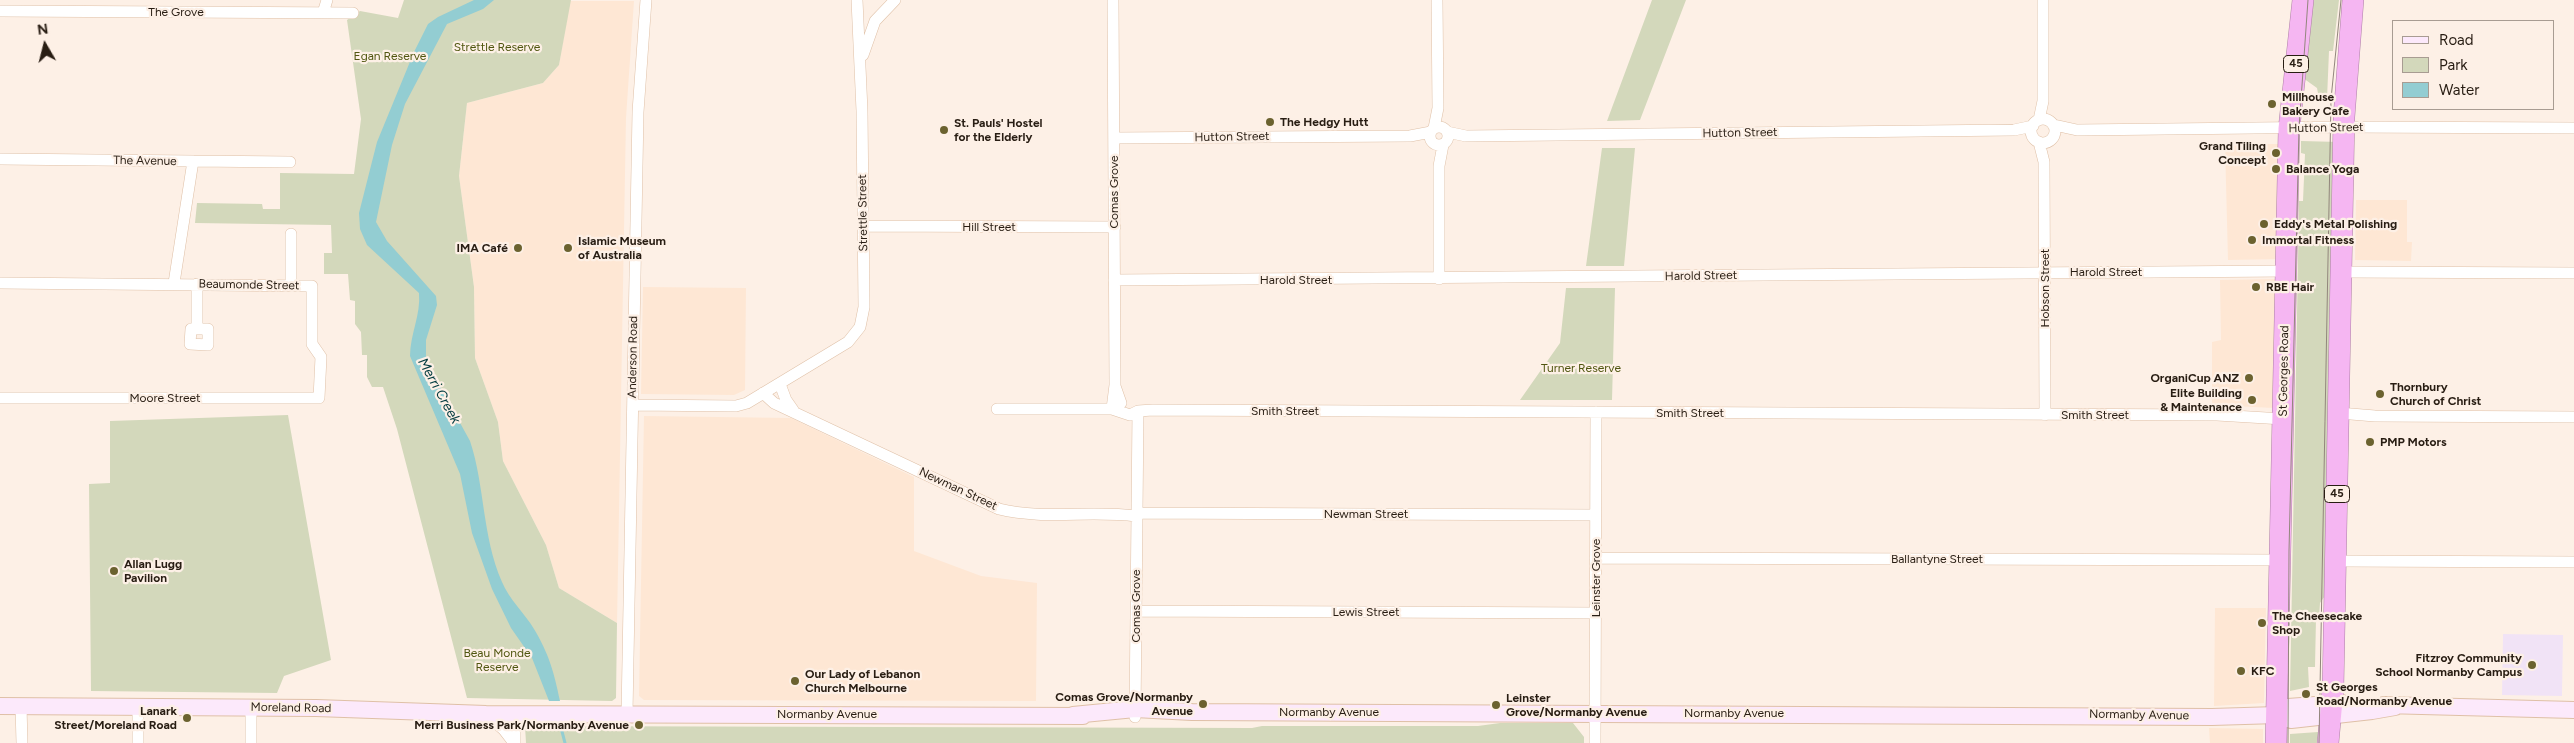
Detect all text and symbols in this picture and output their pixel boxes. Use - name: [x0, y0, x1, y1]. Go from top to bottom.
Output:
- street label: The Grove: [148, 5, 204, 19]
- north arrow: [20, 20, 70, 70]
- text: N: [36, 20, 49, 39]
- legend: [2392, 20, 2554, 110]
- text: Road: [2439, 31, 2474, 49]
- park label: Strettle Reserve: [454, 40, 540, 54]
- park label: Egan Reserve: [354, 49, 426, 63]
- road number: 45: [2284, 56, 2308, 72]
- text: Park: [2439, 56, 2468, 74]
- text: Water: [2439, 81, 2479, 99]
- place label: Millhouse Bakery Cafe: [2282, 90, 2349, 118]
- marker: Millhouse Bakery Cafe: [2266, 98, 2278, 110]
- place label: The Hedgy Hutt: [1280, 115, 1369, 129]
- place label: St. Pauls' Hostel for the Elderly: [954, 116, 1042, 144]
- marker: The Hedgy Hutt: [1264, 116, 1276, 128]
- street label: Hutton Street: [2288, 120, 2364, 136]
- marker: St. Pauls' Hostel for the Elderly: [938, 124, 950, 136]
- street label: Hutton Street: [1702, 125, 1778, 141]
- street label: Hutton Street: [1194, 129, 1270, 145]
- place label: Grand Tiling Concept: [2199, 139, 2266, 167]
- marker: Grand Tiling Concept: [2270, 147, 2282, 159]
- street label: The Avenue: [113, 153, 177, 169]
- street label: Comas Grove: [1107, 155, 1121, 229]
- place label: Balance Yoga: [2286, 162, 2359, 176]
- marker: Balance Yoga: [2270, 163, 2282, 175]
- street label: Strettle Street: [855, 174, 871, 252]
- place label: Eddy's Metal Polishing: [2274, 217, 2397, 231]
- marker: Eddy's Metal Polishing: [2258, 218, 2270, 230]
- street label: Hill Street: [962, 220, 1016, 234]
- place label: Immortal Fitness: [2262, 233, 2354, 247]
- place label: Islamic Museum of Australia: [578, 234, 666, 262]
- marker: Immortal Fitness: [2246, 234, 2258, 246]
- place label: IMA Café: [456, 241, 508, 255]
- marker: IMA Café: [512, 242, 524, 254]
- marker: Islamic Museum of Australia: [562, 242, 574, 254]
- street label: Hobson Street: [2038, 249, 2052, 327]
- street label: Harold Street: [2070, 265, 2142, 279]
- street label: Harold Street: [1665, 268, 1737, 284]
- street label: Harold Street: [1260, 273, 1332, 287]
- street label: Beaumonde Street: [199, 277, 299, 293]
- place label: RBE Hair: [2266, 280, 2314, 294]
- marker: RBE Hair: [2250, 281, 2262, 293]
- street label: Anderson Road: [625, 316, 641, 398]
- street label: St Georges Road: [2276, 325, 2292, 417]
- water label: Merri Creek: [414, 355, 464, 427]
- park label: Turner Reserve: [1541, 361, 1621, 375]
- place label: OrganiCup ANZ: [2150, 371, 2239, 385]
- marker: OrganiCup ANZ: [2243, 372, 2255, 384]
- place label: Thornbury Church of Christ: [2390, 380, 2481, 408]
- place label: Elite Building & Maintenance: [2160, 386, 2242, 414]
- marker: Thornbury Church of Christ: [2374, 388, 2386, 400]
- street label: Moore Street: [129, 391, 201, 405]
- marker: Elite Building & Maintenance: [2246, 394, 2258, 406]
- street label: Smith Street: [1251, 404, 1319, 418]
- street label: Smith Street: [1656, 406, 1724, 420]
- street label: Smith Street: [2061, 408, 2129, 422]
- place label: PMP Motors: [2380, 435, 2447, 449]
- marker: PMP Motors: [2364, 436, 2376, 448]
- street label: Newman Street: [917, 465, 999, 513]
- road number: 45: [2324, 486, 2350, 502]
- street label: Newman Street: [1324, 507, 1408, 521]
- street label: Leinster Grove: [1589, 539, 1603, 617]
- street label: Ballantyne Street: [1891, 552, 1983, 566]
- place label: Allan Lugg Pavilion: [124, 557, 182, 585]
- marker: Allan Lugg Pavilion: [108, 565, 120, 577]
- street label: Comas Grove: [1129, 569, 1143, 643]
- street label: Lewis Street: [1333, 605, 1399, 619]
- place label: The Cheesecake Shop: [2272, 609, 2362, 637]
- marker: The Cheesecake Shop: [2256, 617, 2268, 629]
- park label: Beau Monde Reserve: [463, 646, 531, 674]
- place label: Fitzroy Community School Normanby Campus: [2375, 651, 2522, 679]
- marker: Fitzroy Community School Normanby Campus: [2526, 659, 2538, 671]
- place label: KFC: [2251, 664, 2274, 678]
- marker: KFC: [2235, 665, 2247, 677]
- place label: Our Lady of Lebanon Church Melbourne: [805, 667, 920, 695]
- marker: Our Lady of Lebanon Church Melbourne: [789, 675, 801, 687]
- place label: St Georges Road/Normanby Avenue: [2316, 680, 2452, 708]
- marker: St Georges Road/Normanby Avenue: [2300, 688, 2312, 700]
- place label: Comas Grove/Normanby Avenue: [1055, 690, 1193, 718]
- place label: Leinster Grove/Normanby Avenue: [1506, 691, 1647, 719]
- marker: Comas Grove/Normanby Avenue: [1197, 698, 1209, 710]
- marker: Leinster Grove/Normanby Avenue: [1490, 699, 1502, 711]
- street label: Moreland Road: [250, 700, 332, 716]
- place label: Lanark Street/Moreland Road: [54, 704, 177, 732]
- street label: Normanby Avenue: [1279, 705, 1379, 719]
- street label: Normanby Avenue: [1684, 706, 1784, 720]
- street label: Normanby Avenue: [777, 707, 877, 721]
- street label: Normanby Avenue: [2089, 707, 2189, 723]
- marker: Lanark Street/Moreland Road: [181, 712, 193, 724]
- place label: Merri Business Park/Normanby Avenue: [414, 718, 629, 732]
- marker: Merri Business Park/Normanby Avenue: [633, 719, 645, 731]

